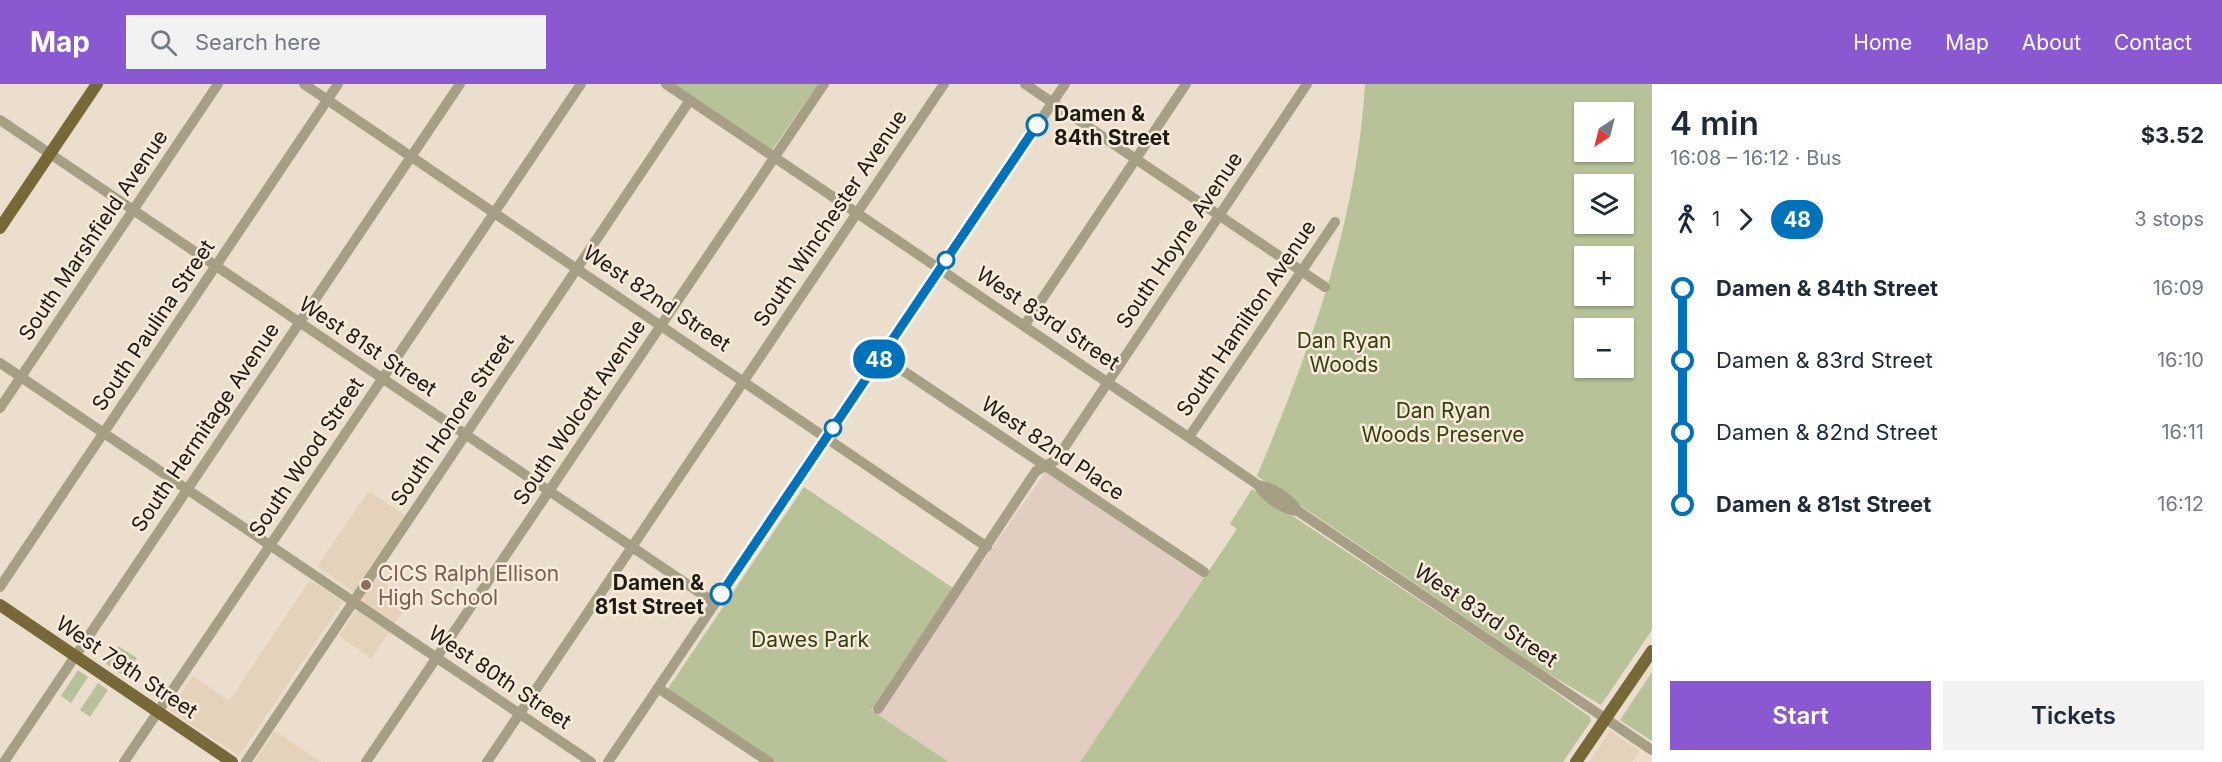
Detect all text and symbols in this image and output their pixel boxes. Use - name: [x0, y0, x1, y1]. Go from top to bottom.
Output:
- search box: [126, 15, 546, 69]
- text: Map: [30, 25, 90, 59]
- icon: search: [147, 26, 180, 59]
- text: Search here: [195, 29, 321, 55]
- text: Home: [1853, 30, 1912, 55]
- text: Map: [1945, 30, 1989, 55]
- text: About: [2022, 30, 2081, 55]
- text: Contact: [2114, 30, 2192, 55]
- place label: Damen & 84th Street: [1054, 101, 1170, 150]
- north arrow: [1574, 102, 1634, 162]
- map controls: [1574, 102, 1634, 378]
- text: 4 min: [1670, 103, 1759, 143]
- street label: South Winchester Avenue: [748, 105, 912, 331]
- marker: Damen & 84th Street: [1026, 114, 1048, 136]
- text: $3.52: [2141, 122, 2204, 148]
- street label: South Marshfield Avenue: [13, 125, 173, 345]
- text: 16:08 – 16:12 · Bus: [1670, 146, 1842, 170]
- street label: South Hoyne Avenue: [1111, 147, 1247, 333]
- button: layers: [1574, 174, 1634, 234]
- icon: walk: [1670, 203, 1703, 236]
- icon: forward: [1729, 203, 1762, 236]
- text: 1: [1712, 207, 1720, 231]
- text: 48: [1783, 207, 1811, 232]
- text: 3 stops: [2134, 207, 2204, 231]
- street label: South Hamilton Avenue: [1171, 215, 1321, 421]
- street label: South Paulina Street: [86, 235, 220, 415]
- street label: West 82nd Street: [579, 240, 735, 357]
- button: +: [1574, 246, 1634, 306]
- unlabelled marker: [937, 251, 955, 269]
- street label: West 83rd Street: [972, 261, 1124, 375]
- text: Damen & 84th Street: [1716, 275, 1938, 301]
- text: 16:09: [2153, 276, 2204, 300]
- street label: West 81st Street: [295, 291, 442, 401]
- street label: South Wolcott Avenue: [508, 314, 650, 510]
- street label: South Hermitage Avenue: [126, 318, 284, 536]
- button: −: [1574, 318, 1634, 378]
- park label: Dan Ryan Woods: [1297, 328, 1391, 377]
- street label: South Honore Street: [385, 329, 519, 511]
- line badge: 48: [852, 340, 906, 378]
- text: 48: [865, 347, 893, 372]
- text: Damen & 83rd Street: [1716, 347, 1933, 373]
- text: 16:10: [2157, 348, 2204, 372]
- street label: South Wood Street: [243, 373, 369, 541]
- street label: West 82nd Place: [977, 391, 1129, 505]
- park label: Dan Ryan Woods Preserve: [1361, 398, 1525, 447]
- unlabelled marker: [824, 419, 842, 437]
- text: Damen & 82nd Street: [1716, 419, 1938, 445]
- text: 16:11: [2161, 420, 2204, 444]
- text: Damen & 81st Street: [1716, 491, 1931, 517]
- text: 16:12: [2157, 492, 2204, 516]
- street label: West 83rd Street: [1410, 558, 1562, 672]
- place label: CICS Ralph Ellison High School: [378, 561, 559, 610]
- place label: Damen & 81st Street: [595, 570, 705, 619]
- marker: CICS Ralph Ellison High School: [359, 578, 373, 592]
- marker: Damen & 81st Street: [710, 583, 732, 605]
- street label: West 79th Street: [52, 610, 203, 724]
- street label: West 80th Street: [424, 620, 576, 734]
- park label: Dawes Park: [751, 627, 869, 652]
- button: Start: [1670, 681, 1931, 750]
- button: Tickets: [1943, 681, 2204, 750]

